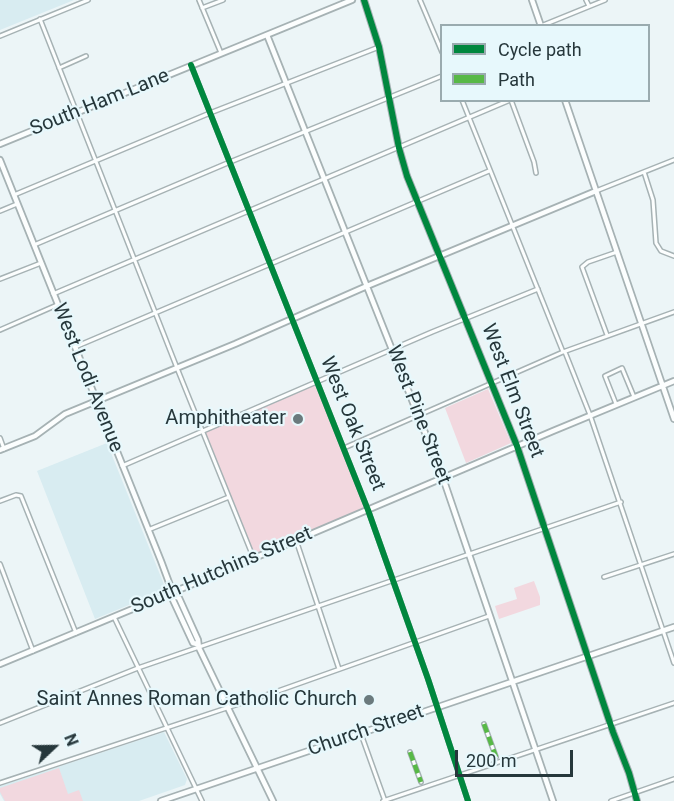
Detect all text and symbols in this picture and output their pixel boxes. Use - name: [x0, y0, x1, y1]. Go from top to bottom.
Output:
- legend: [440, 24, 650, 102]
- text: Cycle path: [498, 39, 582, 60]
- street label: South Ham Lane: [27, 64, 173, 142]
- text: Path: [498, 69, 535, 90]
- street label: West Lodi Avenue: [46, 300, 128, 456]
- street label: West Elm Street: [475, 321, 549, 461]
- street label: West Pine Street: [381, 342, 455, 488]
- street label: West Oak Street: [314, 354, 390, 494]
- place label: Amphitheater: [165, 407, 286, 431]
- marker: Amphitheater: [291, 412, 305, 426]
- street label: South Hutchins Street: [128, 522, 316, 620]
- place label: Saint Annes Roman Catholic Church: [37, 688, 357, 712]
- marker: Saint Annes Roman Catholic Church: [362, 693, 376, 707]
- street label: Church Street: [305, 700, 427, 762]
- north arrow: [24, 717, 84, 777]
- text: N: [60, 731, 82, 749]
- scale bar: [458, 738, 576, 776]
- text: 200 m: [466, 750, 517, 771]

